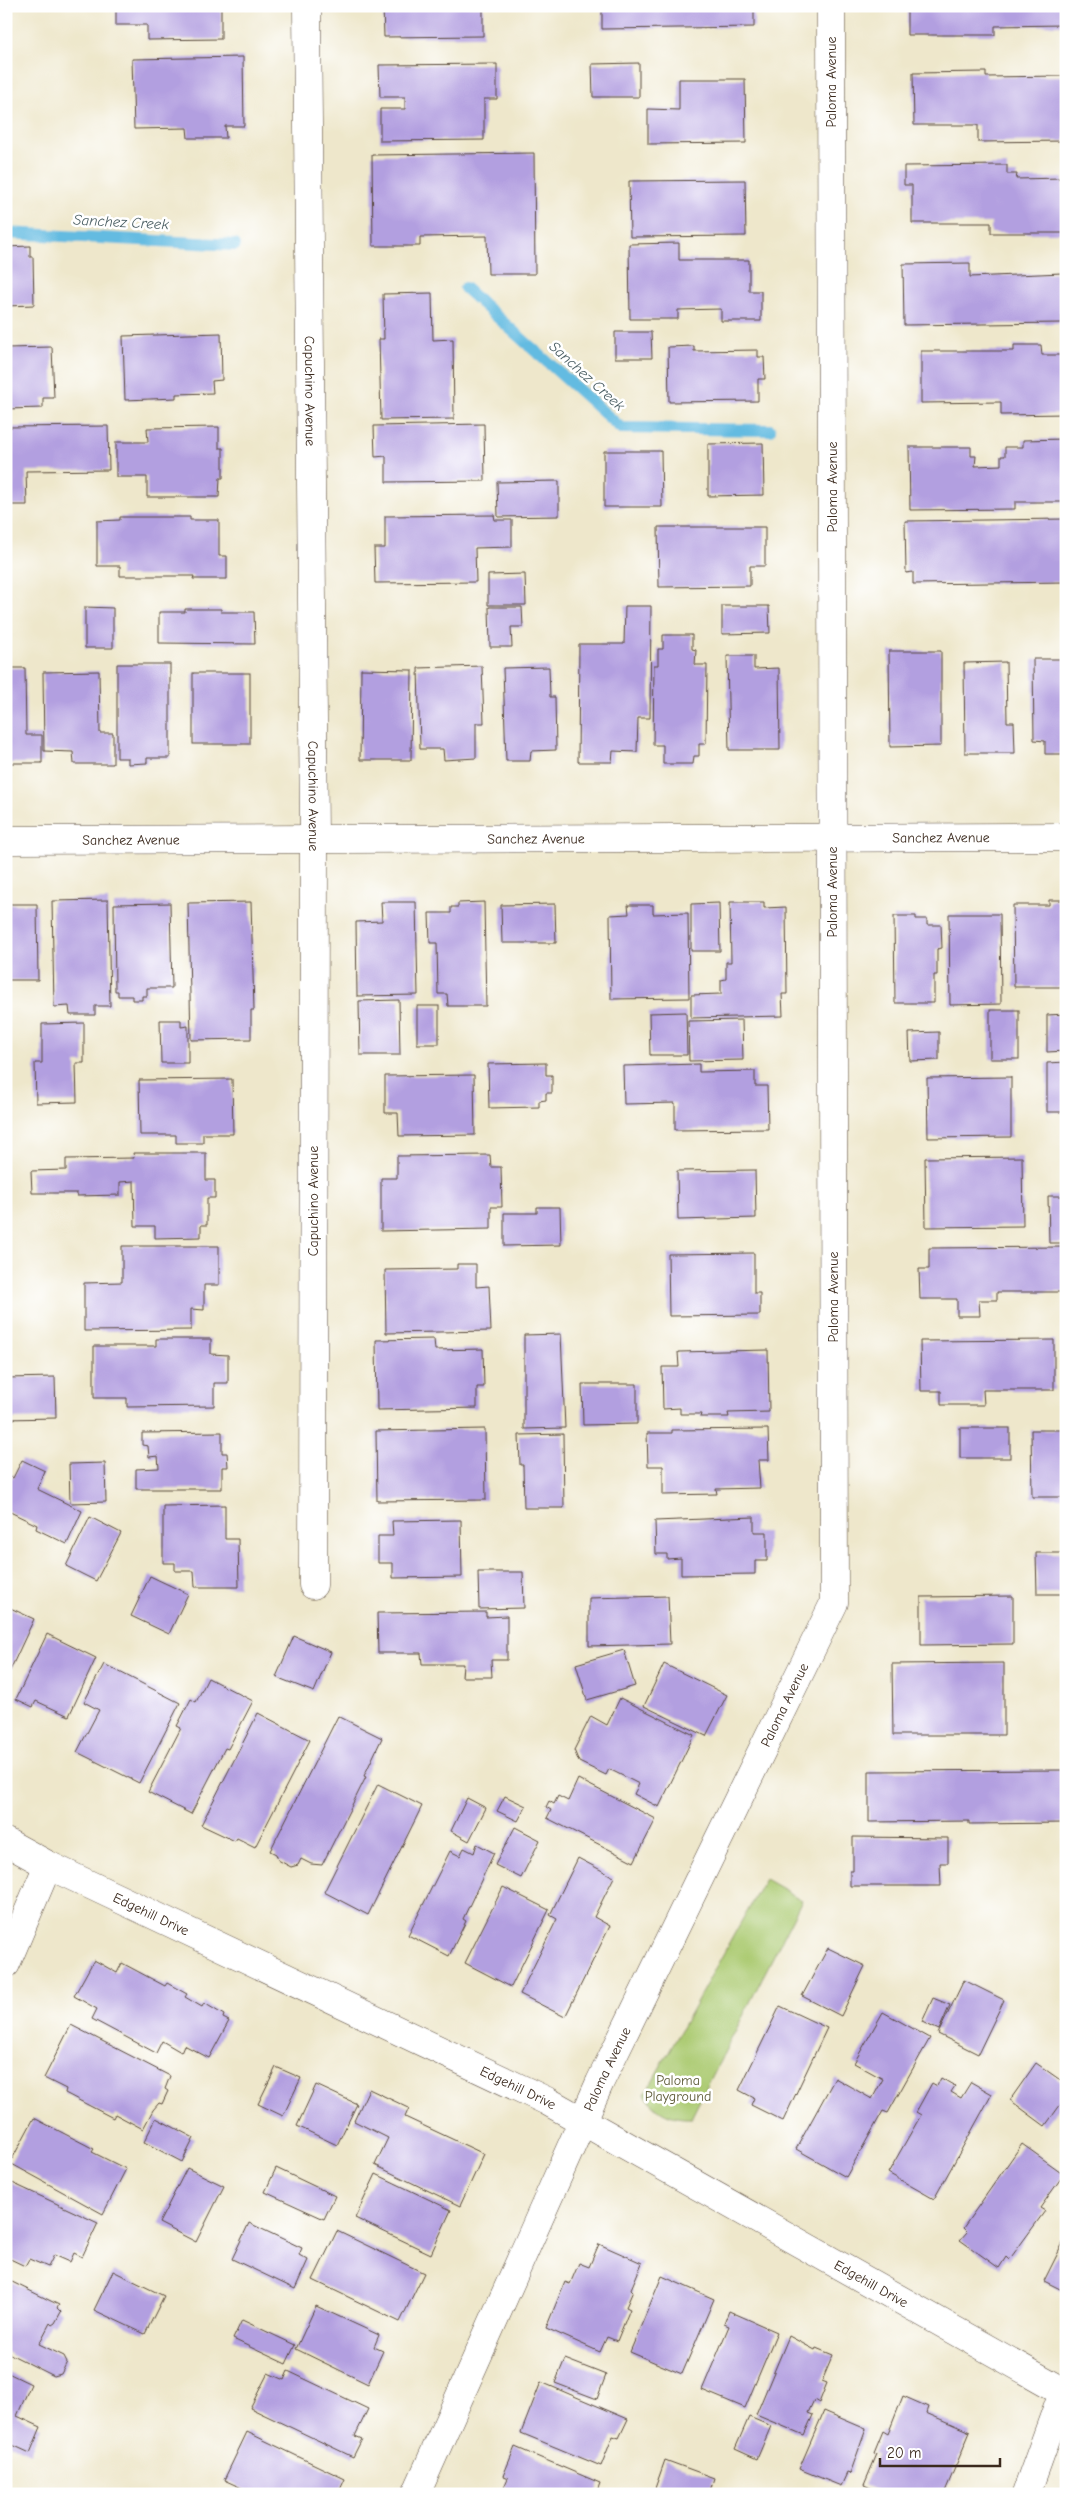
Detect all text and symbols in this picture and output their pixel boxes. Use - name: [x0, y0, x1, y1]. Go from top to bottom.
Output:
- street label: Paloma Avenue: [823, 36, 840, 128]
- water label: Sanchez Creek: [73, 211, 170, 234]
- street label: Capuchino Avenue: [301, 336, 319, 446]
- water label: Sanchez Creek: [545, 337, 629, 415]
- street label: Paloma Avenue: [824, 441, 841, 533]
- street label: Capuchino Avenue: [305, 741, 323, 851]
- street label: Sanchez Avenue: [892, 829, 990, 846]
- street label: Sanchez Avenue: [487, 830, 585, 847]
- street label: Sanchez Avenue: [82, 831, 180, 848]
- street label: Paloma Avenue: [824, 846, 841, 938]
- street label: Capuchino Avenue: [305, 1146, 322, 1256]
- street label: Paloma Avenue: [825, 1251, 842, 1343]
- street label: Paloma Avenue: [757, 1660, 812, 1749]
- street label: Edgehill Drive: [110, 1889, 192, 1939]
- street label: Paloma Avenue: [580, 2024, 634, 2114]
- street label: Edgehill Drive: [477, 2062, 559, 2113]
- park label: Paloma Playground: [645, 2072, 711, 2105]
- street label: Edgehill Drive: [831, 2256, 911, 2311]
- scale bar: [880, 2435, 1000, 2467]
- text: 20 m: [887, 2444, 921, 2462]

